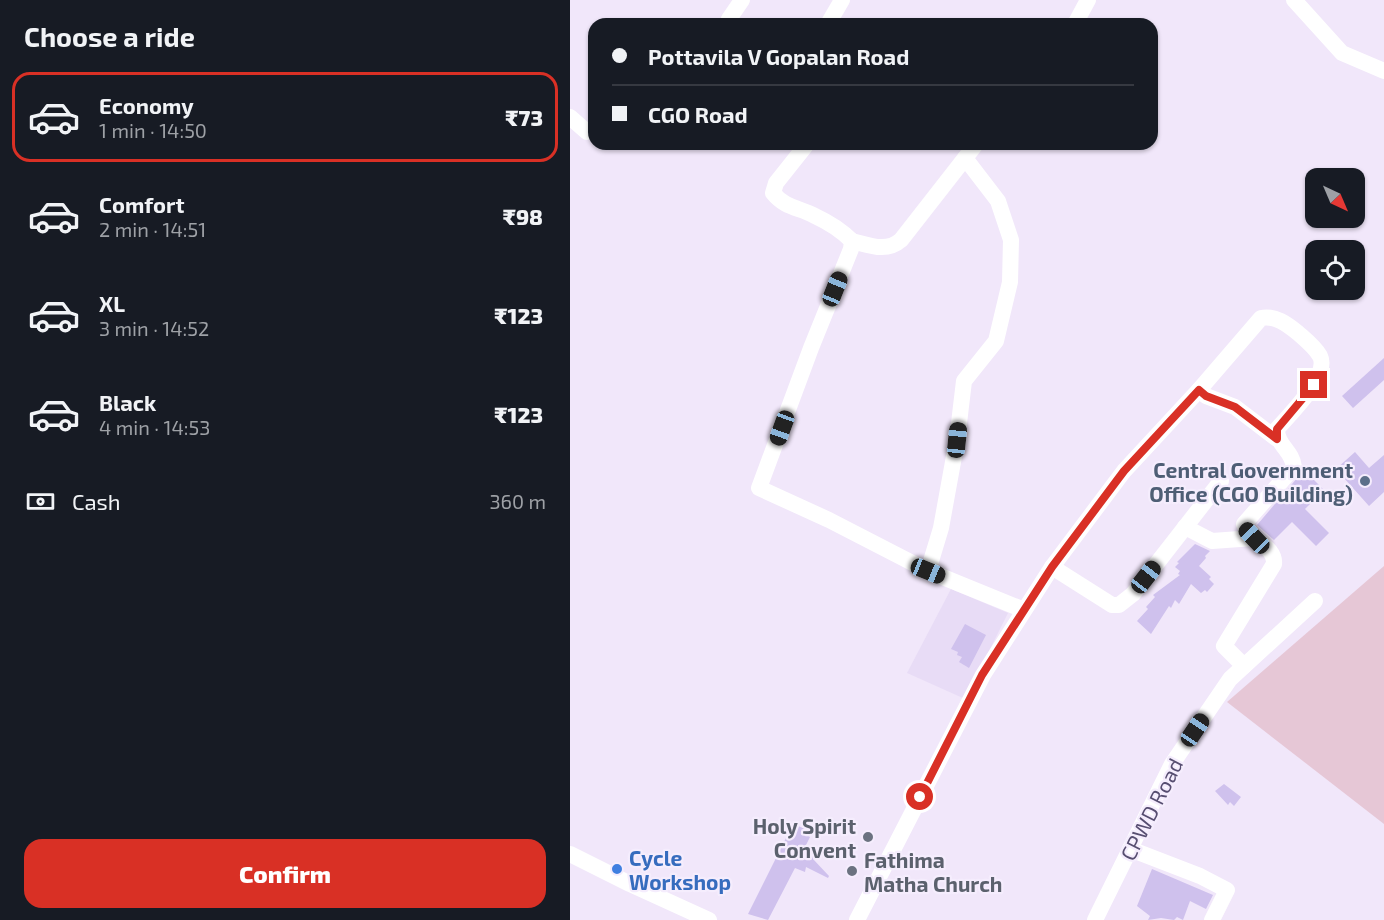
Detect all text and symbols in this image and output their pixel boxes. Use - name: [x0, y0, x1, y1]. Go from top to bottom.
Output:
- text: Choose a ride: [24, 20, 195, 52]
- text: Pottavila V Gopalan Road: [648, 43, 909, 69]
- icon: car: [27, 90, 81, 144]
- text: Economy: [99, 92, 194, 118]
- text: CGO Road: [648, 101, 748, 127]
- text: ₹73: [505, 104, 543, 130]
- text: 1 min · 14:50: [99, 118, 207, 142]
- north arrow: [1305, 168, 1365, 228]
- map controls: [1305, 168, 1365, 300]
- icon: car: [27, 189, 81, 243]
- text: Comfort: [99, 191, 184, 217]
- text: ₹98: [503, 203, 543, 229]
- text: 2 min · 14:51: [99, 217, 206, 241]
- button: locate: [1305, 240, 1365, 300]
- car: [820, 269, 850, 309]
- icon: car: [27, 288, 81, 342]
- text: XL: [99, 290, 125, 316]
- text: ₹123: [494, 302, 543, 328]
- text: 3 min · 14:52: [99, 316, 209, 340]
- route end: [1300, 371, 1327, 398]
- icon: car: [27, 387, 81, 441]
- text: Black: [99, 389, 156, 415]
- text: ₹123: [494, 401, 543, 427]
- car: [767, 408, 797, 448]
- text: 4 min · 14:53: [99, 415, 210, 439]
- car: [946, 421, 968, 459]
- place label: Central Government Office (CGO Building): [1149, 457, 1353, 506]
- marker: Central Government Office (CGO Building): [1358, 474, 1372, 488]
- icon: cash: [24, 485, 57, 518]
- text: Cash: [72, 488, 121, 514]
- text: 360 m: [489, 489, 546, 513]
- car: [1235, 519, 1273, 557]
- car: [908, 556, 948, 586]
- car: [1128, 557, 1164, 597]
- car: [1177, 710, 1213, 750]
- street label: CPWD Road: [1115, 754, 1187, 864]
- route start: [906, 783, 933, 810]
- place label: Holy Spirit Convent: [753, 813, 856, 862]
- marker: Holy Spirit Convent: [861, 830, 875, 844]
- button: Confirm: [24, 839, 546, 908]
- place label: Cycle Workshop: [629, 845, 731, 894]
- place label: Fathima Matha Church: [864, 847, 1002, 896]
- marker: Cycle Workshop: [610, 862, 624, 876]
- marker: Fathima Matha Church: [845, 864, 859, 878]

